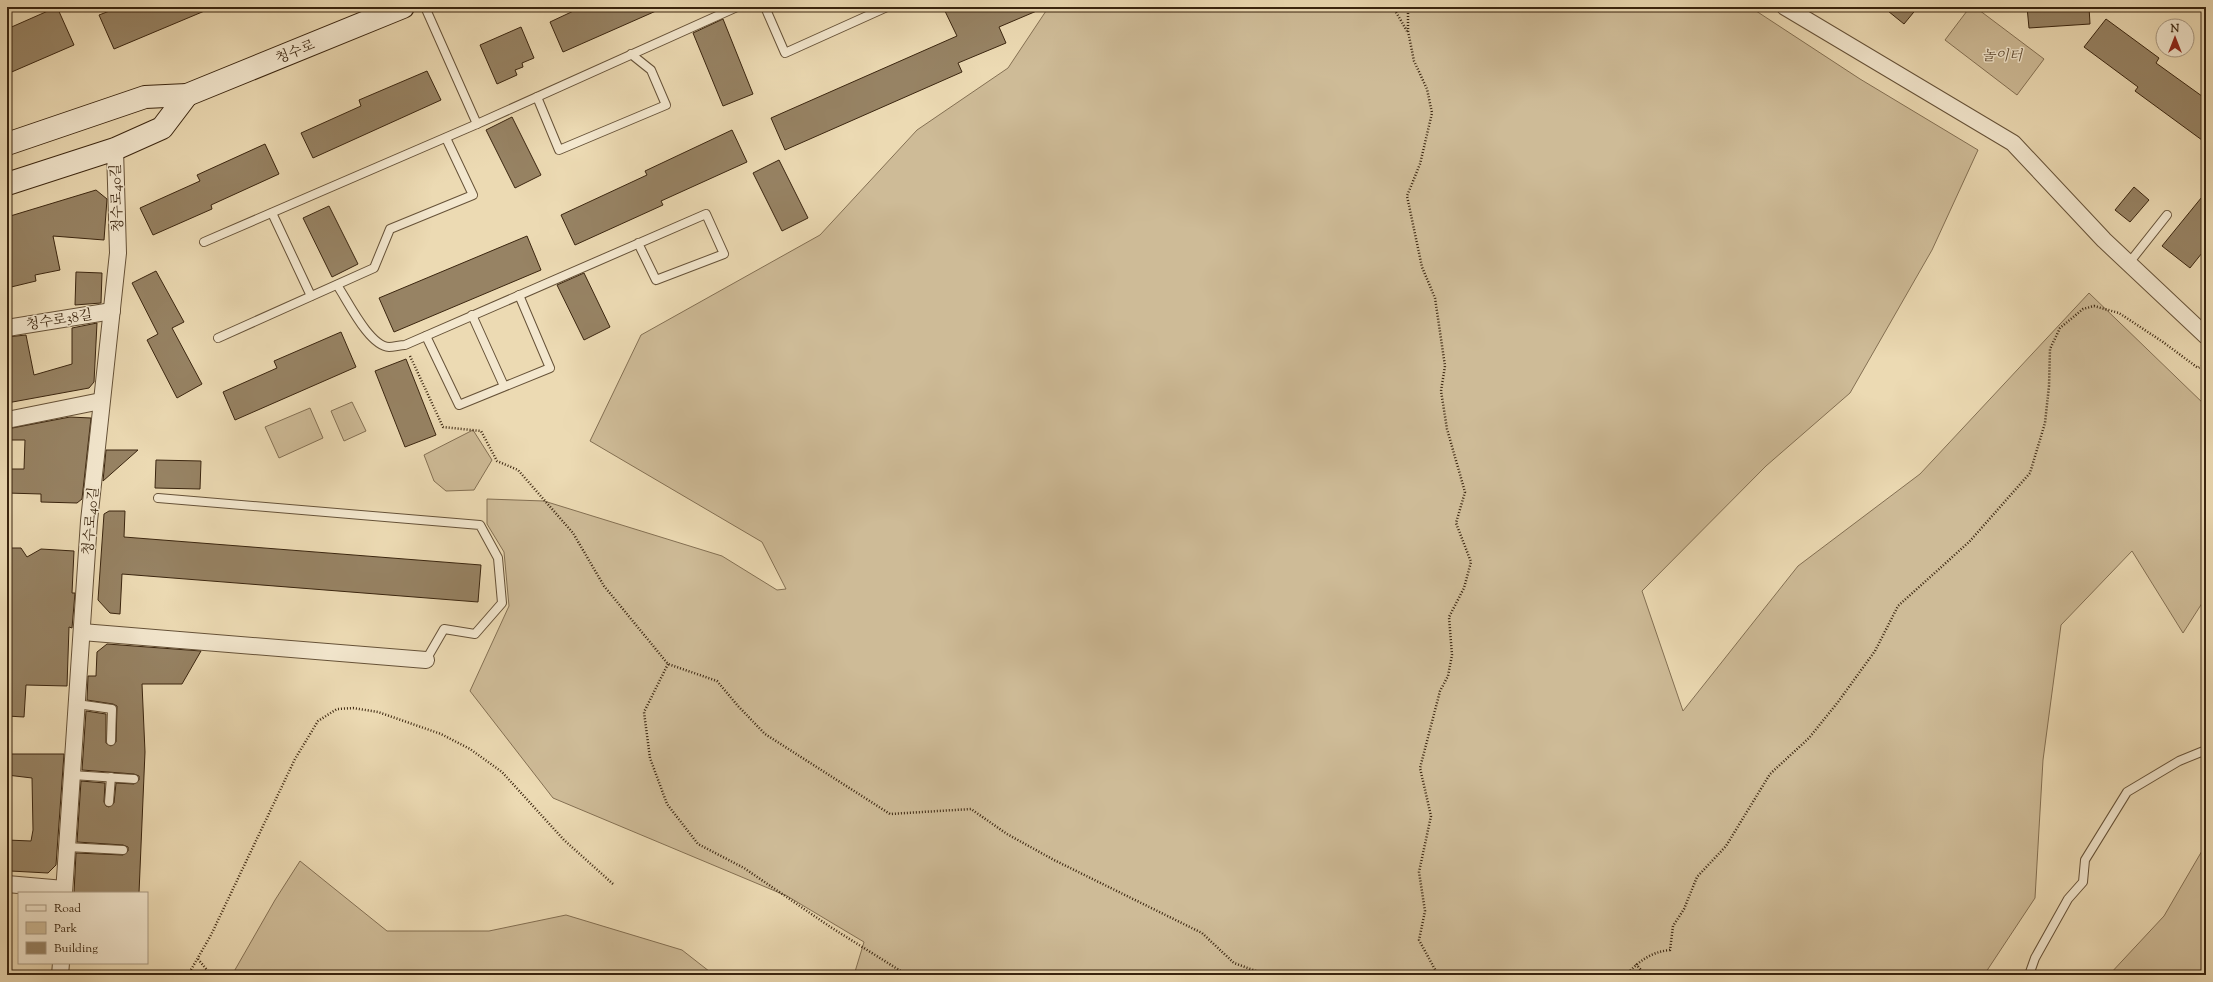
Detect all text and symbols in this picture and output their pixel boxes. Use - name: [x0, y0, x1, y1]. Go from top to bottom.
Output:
- north arrow: [2155, 18, 2195, 58]
- text: N: [2170, 21, 2180, 37]
- street label: 청수로: [273, 36, 319, 70]
- park label: 놀이터: [1982, 47, 2024, 67]
- street label: 청수로40길: [107, 163, 129, 232]
- street label: 청수로38길: [25, 306, 94, 336]
- street label: 청수로40길: [79, 486, 105, 556]
- legend: [18, 892, 148, 964]
- text: Road: [54, 900, 81, 918]
- text: Park: [54, 920, 77, 938]
- text: Building: [54, 940, 98, 958]

